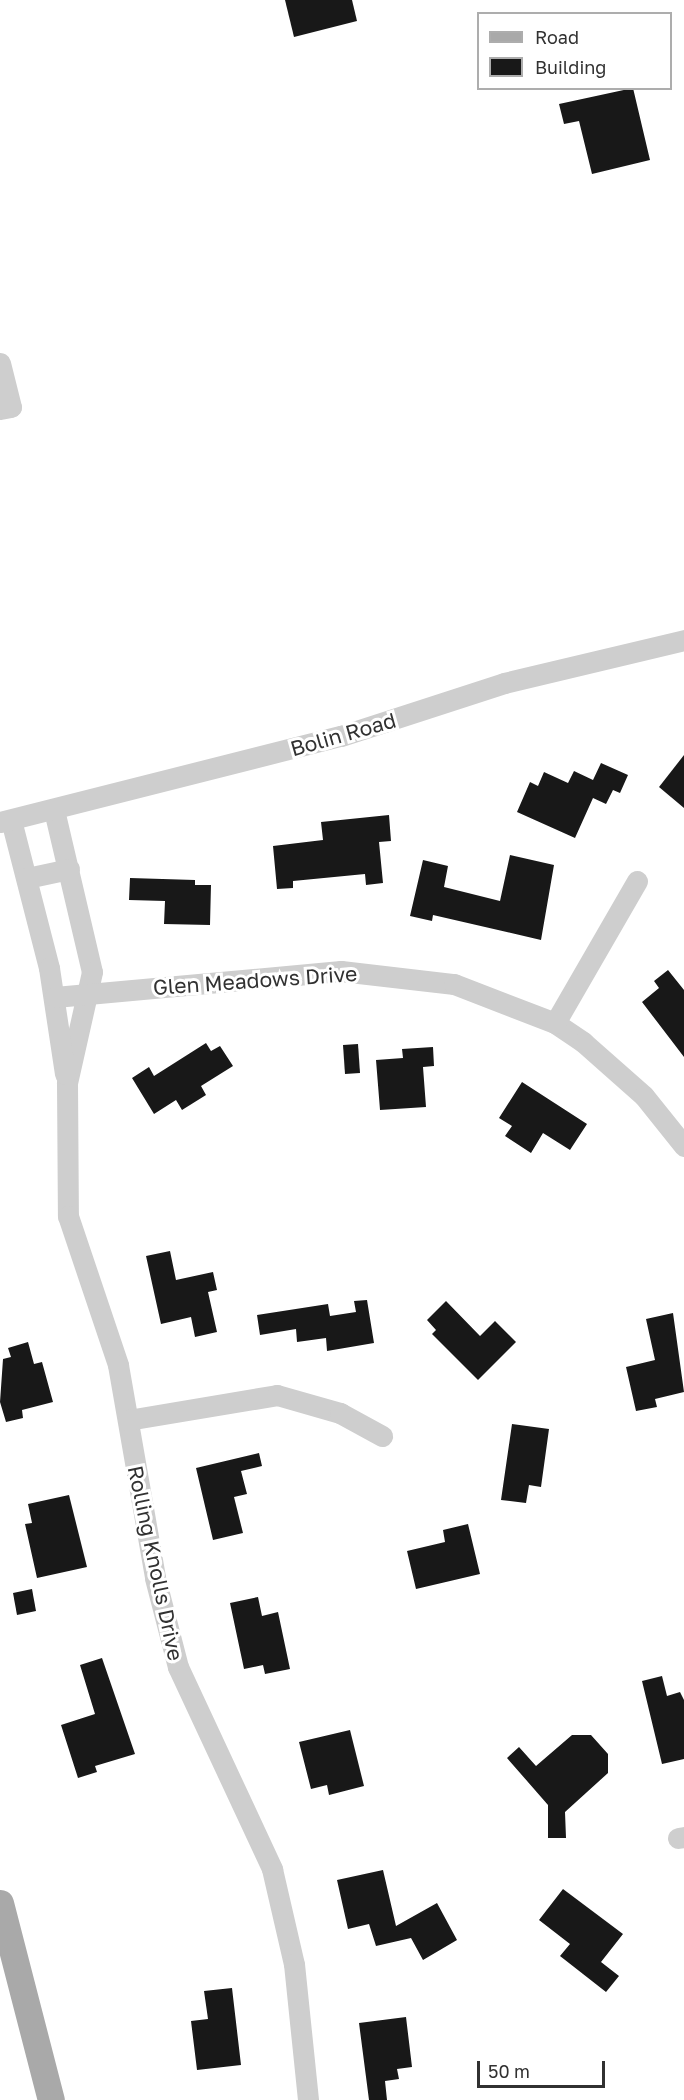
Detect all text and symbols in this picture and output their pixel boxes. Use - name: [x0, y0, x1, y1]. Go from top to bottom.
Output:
- legend: [477, 12, 672, 90]
- text: Road: [535, 26, 579, 48]
- text: Building: [535, 56, 606, 78]
- street label: Bolin Road: [287, 707, 399, 761]
- street label: Glen Meadows Drive: [152, 960, 358, 1000]
- street label: Rolling Knolls Drive: [123, 1463, 189, 1663]
- scale bar: [480, 2049, 608, 2087]
- text: 50 m: [488, 2060, 530, 2082]

